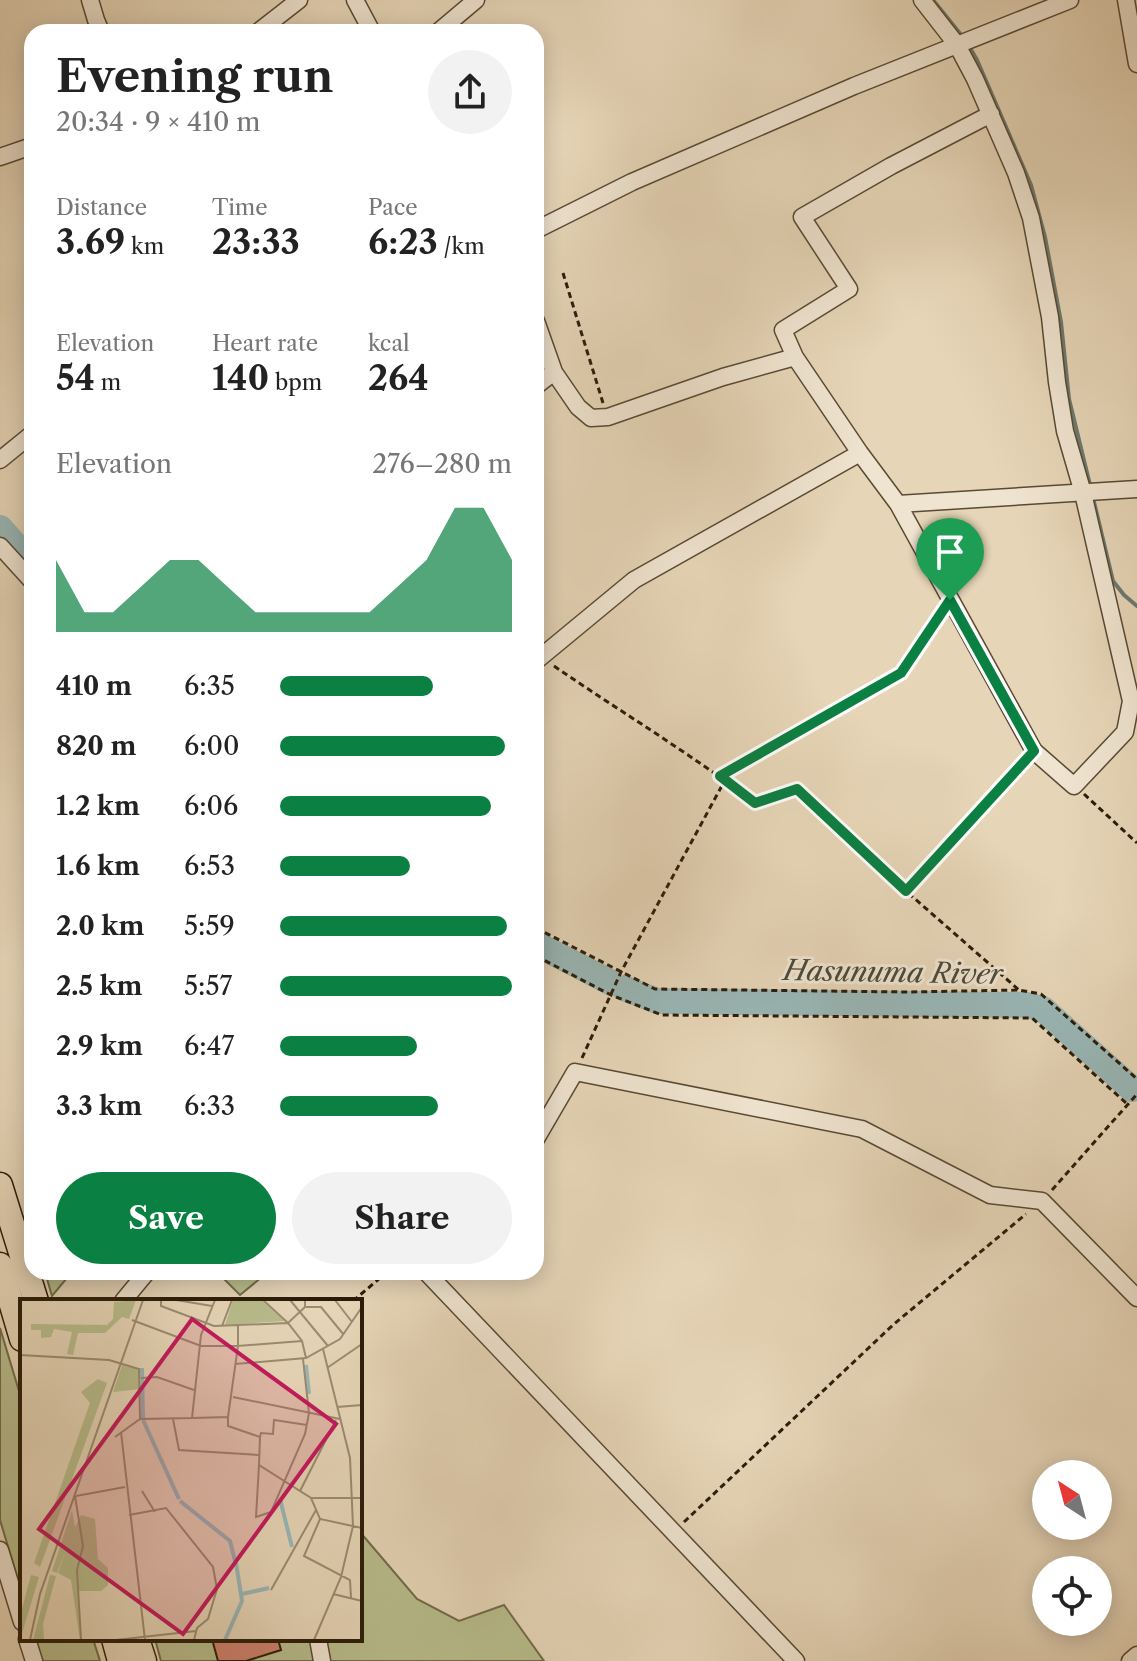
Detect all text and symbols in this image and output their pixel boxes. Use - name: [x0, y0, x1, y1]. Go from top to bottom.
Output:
- text: Evening run: [56, 49, 333, 103]
- button: share: [428, 50, 512, 134]
- text: 20:34 · 9 × 410 m: [56, 106, 261, 138]
- text: Distance: [56, 194, 147, 221]
- text: Time: [212, 194, 268, 221]
- text: Pace: [368, 194, 418, 221]
- text: 3.69: [56, 221, 125, 263]
- text: 23:33: [212, 221, 300, 263]
- text: 6:23: [368, 221, 438, 263]
- text: km: [125, 233, 164, 260]
- text: /km: [438, 233, 485, 260]
- text: Elevation: [56, 330, 154, 357]
- text: Heart rate: [212, 330, 318, 357]
- text: kcal: [368, 330, 410, 357]
- text: 54: [56, 357, 95, 399]
- text: 140: [212, 357, 269, 399]
- text: 264: [368, 357, 429, 399]
- text: m: [95, 369, 121, 396]
- text: bpm: [269, 369, 322, 396]
- text: Elevation: [56, 448, 172, 480]
- text: 276–280 m: [372, 448, 512, 480]
- pin: [916, 518, 984, 600]
- icon: arrive: [928, 530, 972, 574]
- text: 410 m: [56, 670, 132, 702]
- text: 6:35: [184, 670, 235, 702]
- text: 820 m: [56, 730, 136, 762]
- text: 6:00: [184, 730, 239, 762]
- text: 1.2 km: [56, 790, 140, 822]
- text: 6:06: [184, 790, 238, 822]
- text: 1.6 km: [56, 850, 140, 882]
- text: 6:53: [184, 850, 235, 882]
- text: 2.0 km: [56, 910, 144, 942]
- text: 5:59: [184, 910, 235, 942]
- water label: Hasunuma River: [781, 953, 1005, 991]
- text: 2.5 km: [56, 970, 142, 1002]
- text: 5:57: [184, 970, 232, 1002]
- text: 2.9 km: [56, 1030, 143, 1062]
- text: 6:47: [184, 1030, 234, 1062]
- text: 3.3 km: [56, 1090, 142, 1122]
- text: 6:33: [184, 1090, 235, 1122]
- button: Save: [56, 1172, 276, 1264]
- button: Share: [292, 1172, 512, 1264]
- inset map: [20, 1299, 362, 1641]
- north arrow: [1032, 1460, 1112, 1540]
- map controls: [1032, 1460, 1112, 1636]
- button: locate: [1032, 1556, 1112, 1636]

